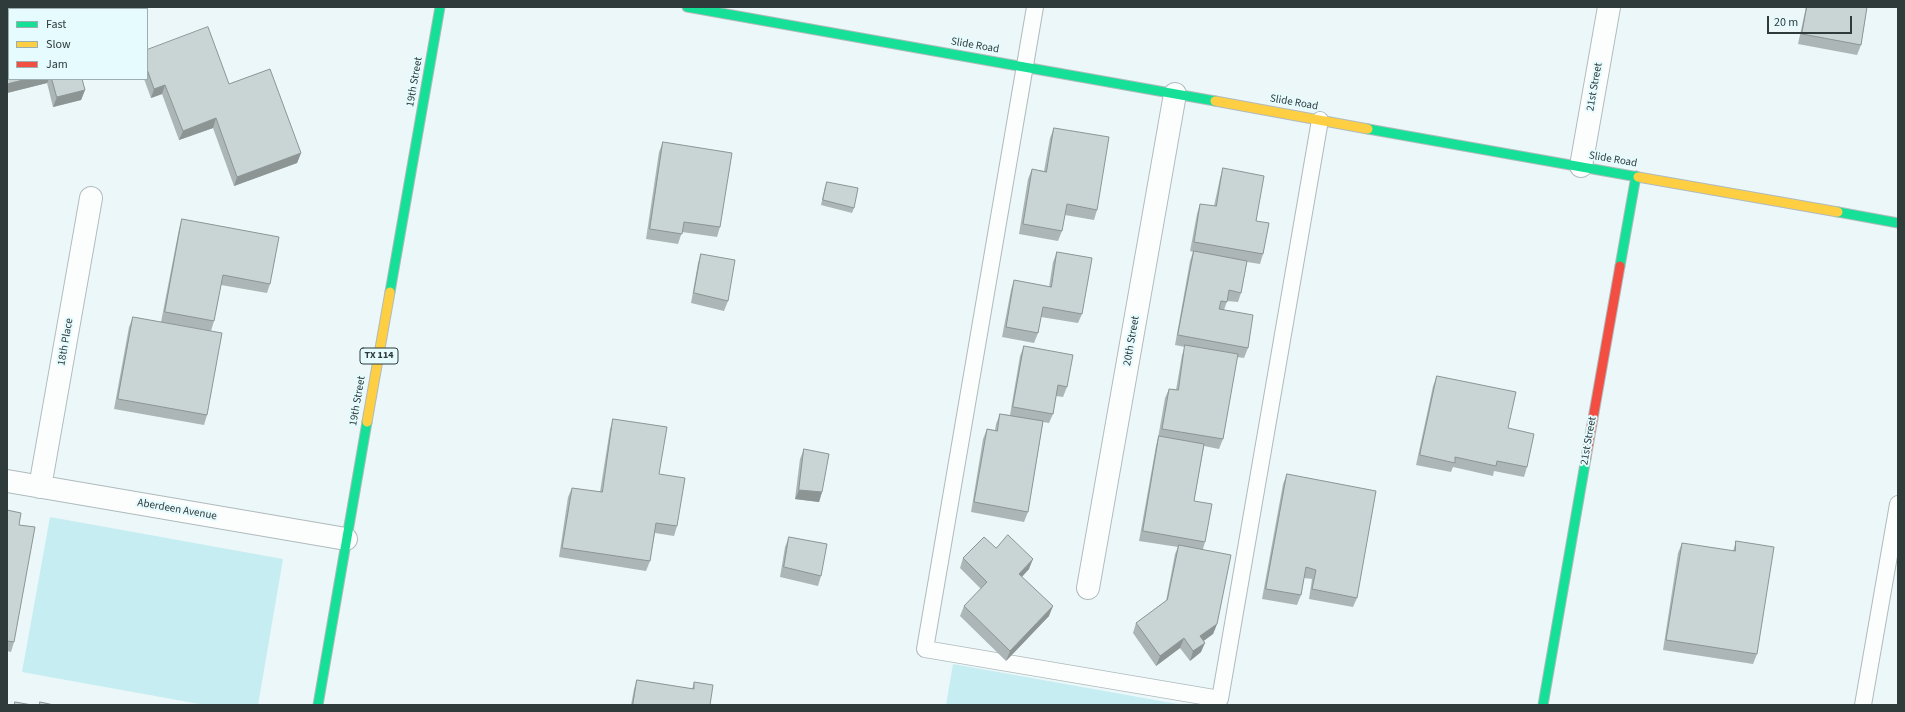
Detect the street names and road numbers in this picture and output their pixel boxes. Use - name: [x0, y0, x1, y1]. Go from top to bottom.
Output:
- street label: Slide Road: [950, 35, 1000, 57]
- street label: 19th Street: [404, 56, 426, 108]
- street label: 21st Street: [1584, 62, 1606, 112]
- street label: Slide Road: [1269, 92, 1319, 114]
- street label: Slide Road: [1588, 149, 1638, 171]
- street label: 20th Street: [1121, 315, 1143, 367]
- street label: 18th Place: [55, 317, 77, 367]
- road number: TX 114: [360, 348, 398, 364]
- street label: 19th Street: [347, 375, 369, 427]
- street label: 21st Street: [1578, 416, 1600, 466]
- street label: Aberdeen Avenue: [136, 497, 218, 523]

